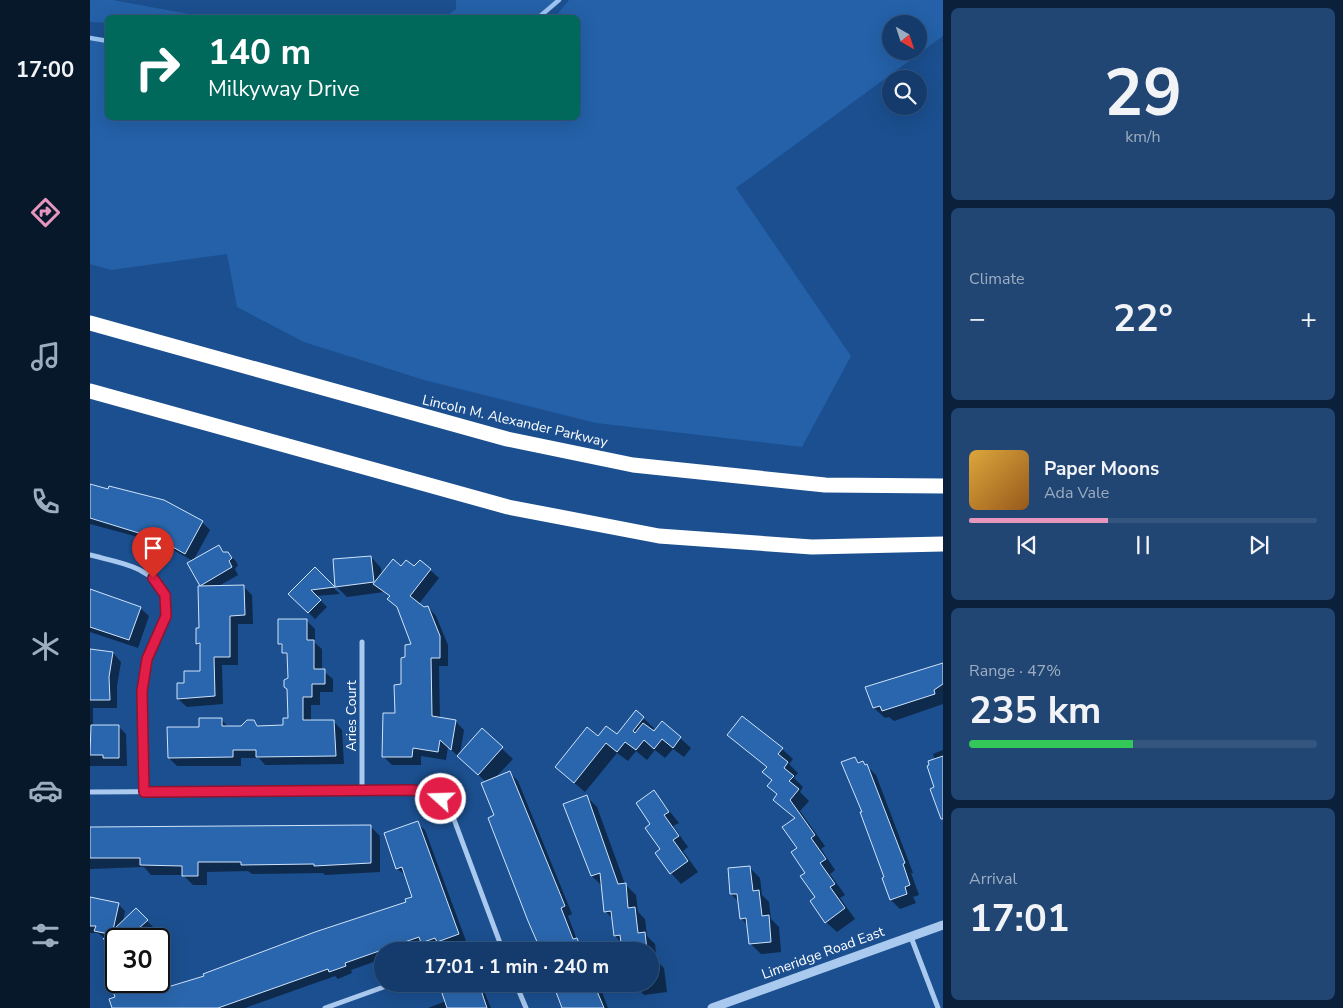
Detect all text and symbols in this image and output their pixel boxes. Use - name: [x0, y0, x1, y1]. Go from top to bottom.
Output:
- north arrow: [882, 15, 928, 60]
- map controls: [882, 15, 927, 115]
- text: 140 m: [208, 29, 311, 76]
- icon: right: [125, 35, 190, 100]
- text: 29: [1104, 49, 1182, 138]
- text: 17:00: [16, 55, 74, 85]
- button: search: [882, 70, 927, 115]
- text: Milkyway Drive: [208, 74, 360, 104]
- text: km/h: [1125, 126, 1161, 148]
- icon: directions: [28, 195, 63, 230]
- text: Climate: [969, 268, 1024, 290]
- text: 22°: [1113, 293, 1173, 344]
- text: −: [969, 300, 986, 338]
- text: +: [1300, 300, 1317, 338]
- icon: music: [28, 339, 63, 374]
- street label: Lincoln M. Alexander Parkway: [420, 390, 610, 452]
- text: Paper Moons: [1044, 456, 1159, 482]
- text: Ada Vale: [1044, 482, 1109, 504]
- icon: phone: [28, 484, 63, 519]
- pin: [132, 527, 174, 578]
- icon: previous: [1013, 531, 1041, 559]
- icon: pause: [1129, 531, 1157, 559]
- icon: next: [1245, 531, 1273, 559]
- icon: arrive: [139, 534, 167, 562]
- icon: climate: [28, 629, 63, 664]
- text: Range · 47%: [969, 660, 1061, 682]
- street label: Aries Court: [342, 680, 361, 752]
- text: 235 km: [969, 685, 1101, 736]
- position arrow: [414, 772, 466, 824]
- icon: car: [28, 773, 63, 808]
- text: Arrival: [969, 868, 1017, 890]
- text: 17:01: [969, 893, 1070, 944]
- icon: filters: [28, 918, 63, 953]
- street label: Limeridge Road East: [759, 922, 887, 984]
- speed limit sign: 30: [105, 928, 170, 993]
- text: 17:01 · 1 min · 240 m: [424, 954, 609, 980]

